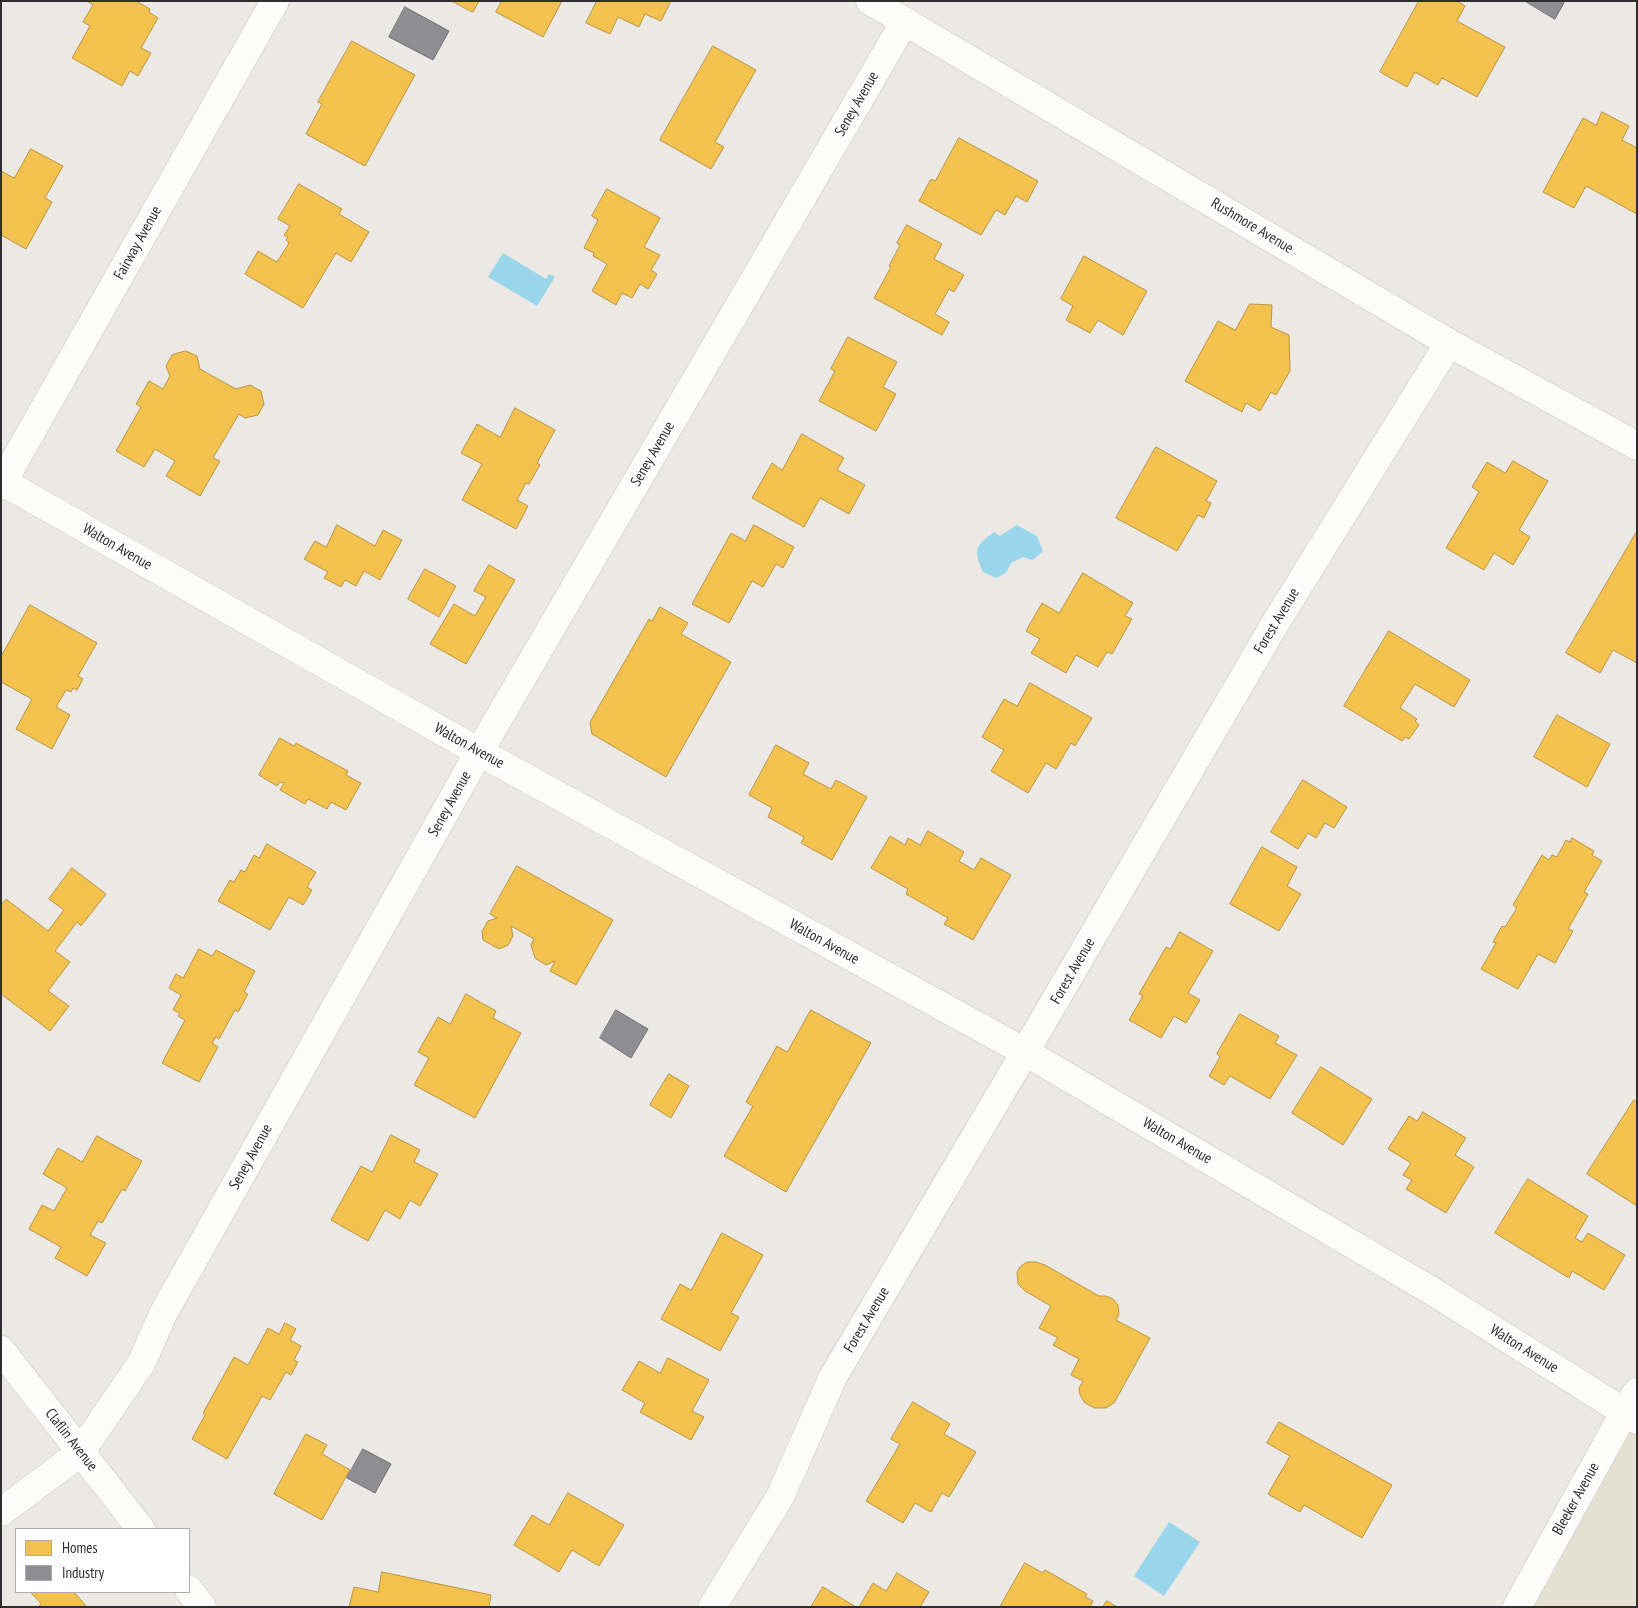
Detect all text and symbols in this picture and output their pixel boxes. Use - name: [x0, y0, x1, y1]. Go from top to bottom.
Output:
- street label: Seney Avenue: [831, 68, 883, 140]
- street label: Rushmore Avenue: [1207, 194, 1297, 258]
- street label: Fairway Avenue: [110, 203, 166, 283]
- street label: Seney Avenue: [627, 418, 679, 490]
- street label: Walton Avenue: [79, 520, 155, 574]
- street label: Forest Avenue: [1250, 585, 1304, 657]
- street label: Walton Avenue: [431, 719, 507, 773]
- street label: Seney Avenue: [425, 768, 475, 840]
- street label: Walton Avenue: [786, 915, 862, 969]
- street label: Forest Avenue: [1047, 935, 1099, 1007]
- street label: Walton Avenue: [1139, 1114, 1215, 1168]
- street label: Seney Avenue: [226, 1121, 276, 1193]
- street label: Forest Avenue: [840, 1284, 894, 1356]
- street label: Walton Avenue: [1486, 1321, 1562, 1377]
- street label: Claflin Avenue: [41, 1405, 101, 1475]
- street label: Bleeker Avenue: [1549, 1460, 1603, 1538]
- legend: [15, 1528, 190, 1593]
- text: Homes: [62, 1538, 98, 1557]
- text: Industry: [62, 1563, 104, 1582]

